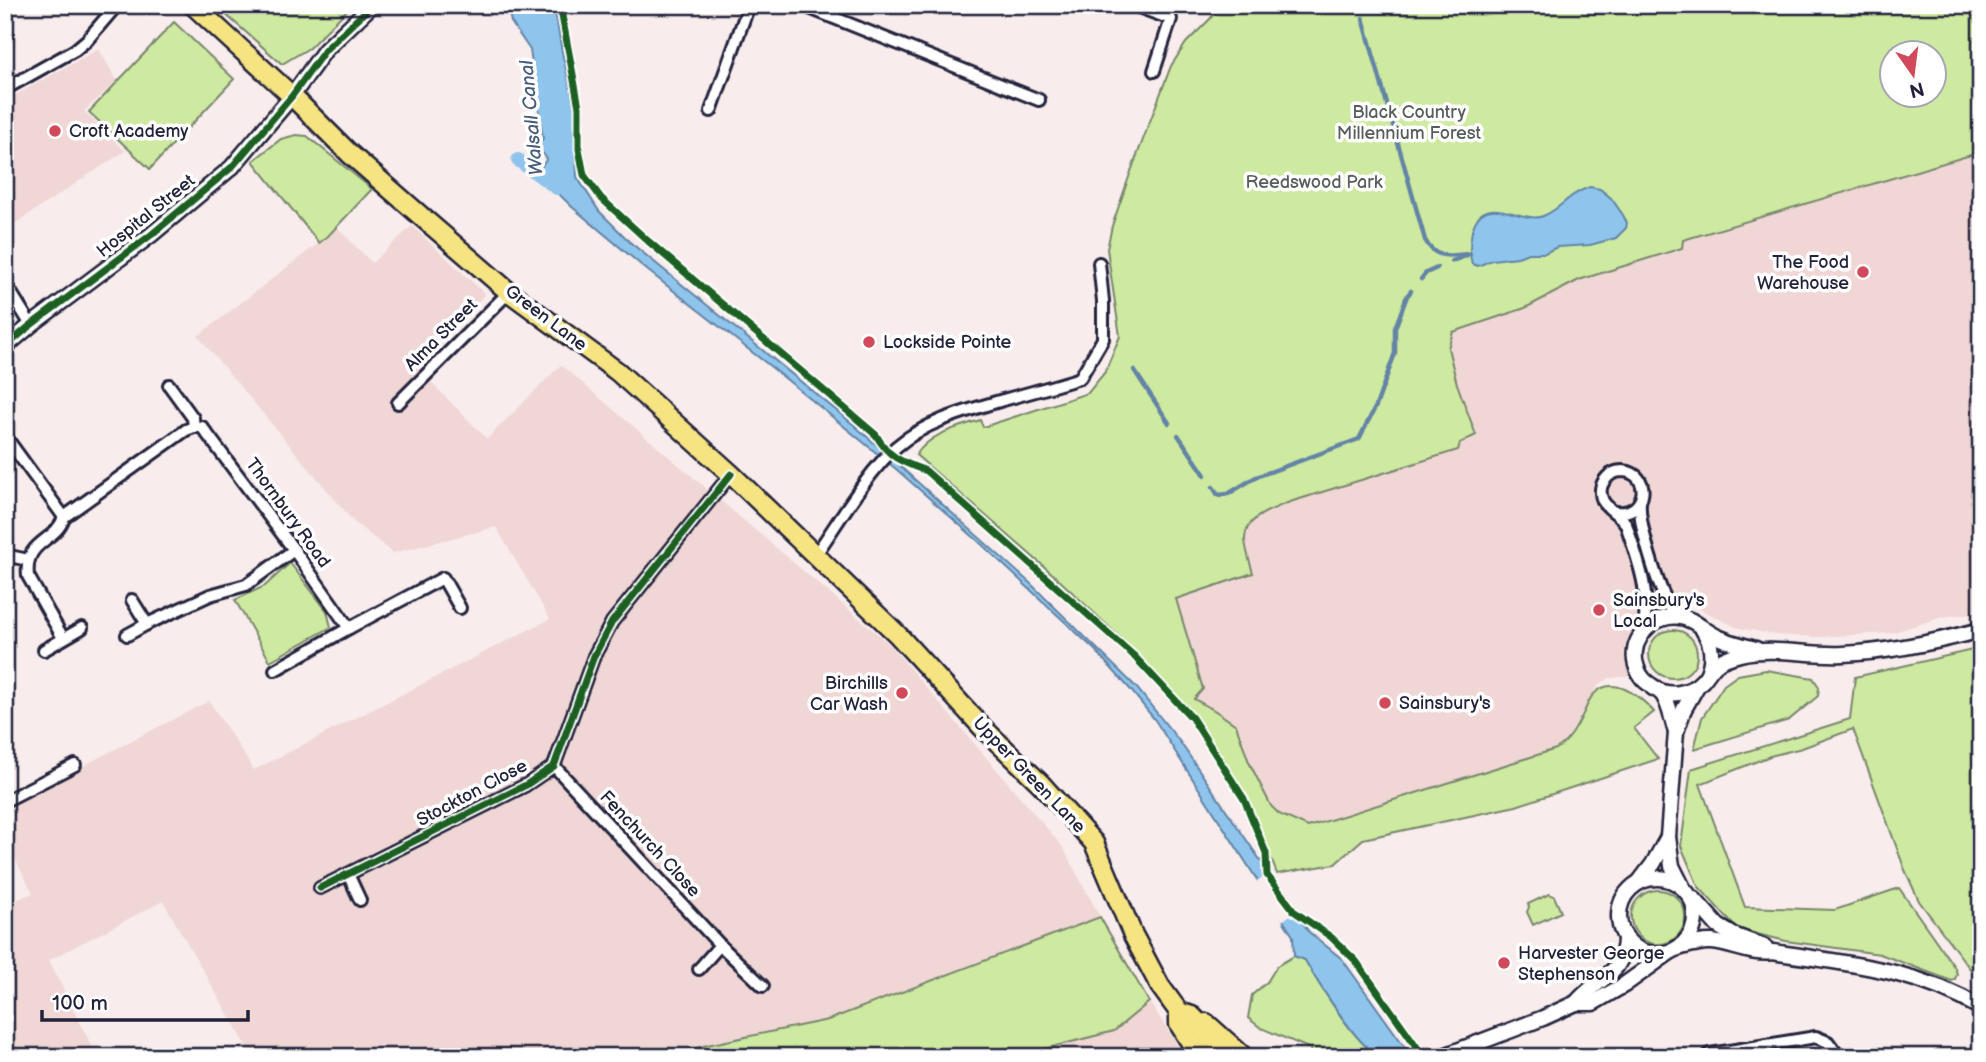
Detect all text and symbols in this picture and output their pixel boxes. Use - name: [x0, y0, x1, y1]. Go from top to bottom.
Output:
- north arrow: [1878, 38, 1948, 108]
- water label: Walsall Canal: [515, 59, 548, 177]
- text: N: [1907, 76, 1926, 102]
- park label: Black Country Millennium Forest: [1337, 102, 1482, 144]
- place label: Croft Academy: [69, 121, 189, 142]
- marker: Croft Academy: [47, 123, 63, 139]
- street label: Hospital Street: [93, 170, 200, 262]
- park label: Reedswood Park: [1246, 172, 1383, 193]
- place label: The Food Warehouse: [1757, 252, 1849, 294]
- marker: The Food Warehouse: [1855, 264, 1871, 280]
- street label: Green Lane: [501, 280, 591, 356]
- street label: Alma Street: [400, 294, 482, 376]
- place label: Lockside Pointe: [883, 332, 1012, 353]
- marker: Lockside Pointe: [861, 334, 877, 350]
- street label: Thornbury Road: [241, 454, 335, 572]
- place label: Sainsbury's Local: [1613, 590, 1705, 632]
- marker: Sainsbury's Local: [1591, 602, 1607, 618]
- place label: Birchills Car Wash: [810, 673, 888, 715]
- marker: Birchills Car Wash: [894, 685, 910, 701]
- place label: Sainsbury's: [1399, 693, 1491, 714]
- marker: Sainsbury's: [1377, 695, 1393, 711]
- street label: Upper Green Lane: [968, 713, 1090, 838]
- street label: Stockton Close: [413, 755, 531, 831]
- street label: Fenchurch Close: [595, 787, 705, 902]
- place label: Harvester George Stephenson: [1518, 943, 1665, 985]
- marker: Harvester George Stephenson: [1496, 955, 1512, 971]
- scale bar: [42, 978, 248, 1022]
- text: 100 m: [52, 991, 108, 1016]

